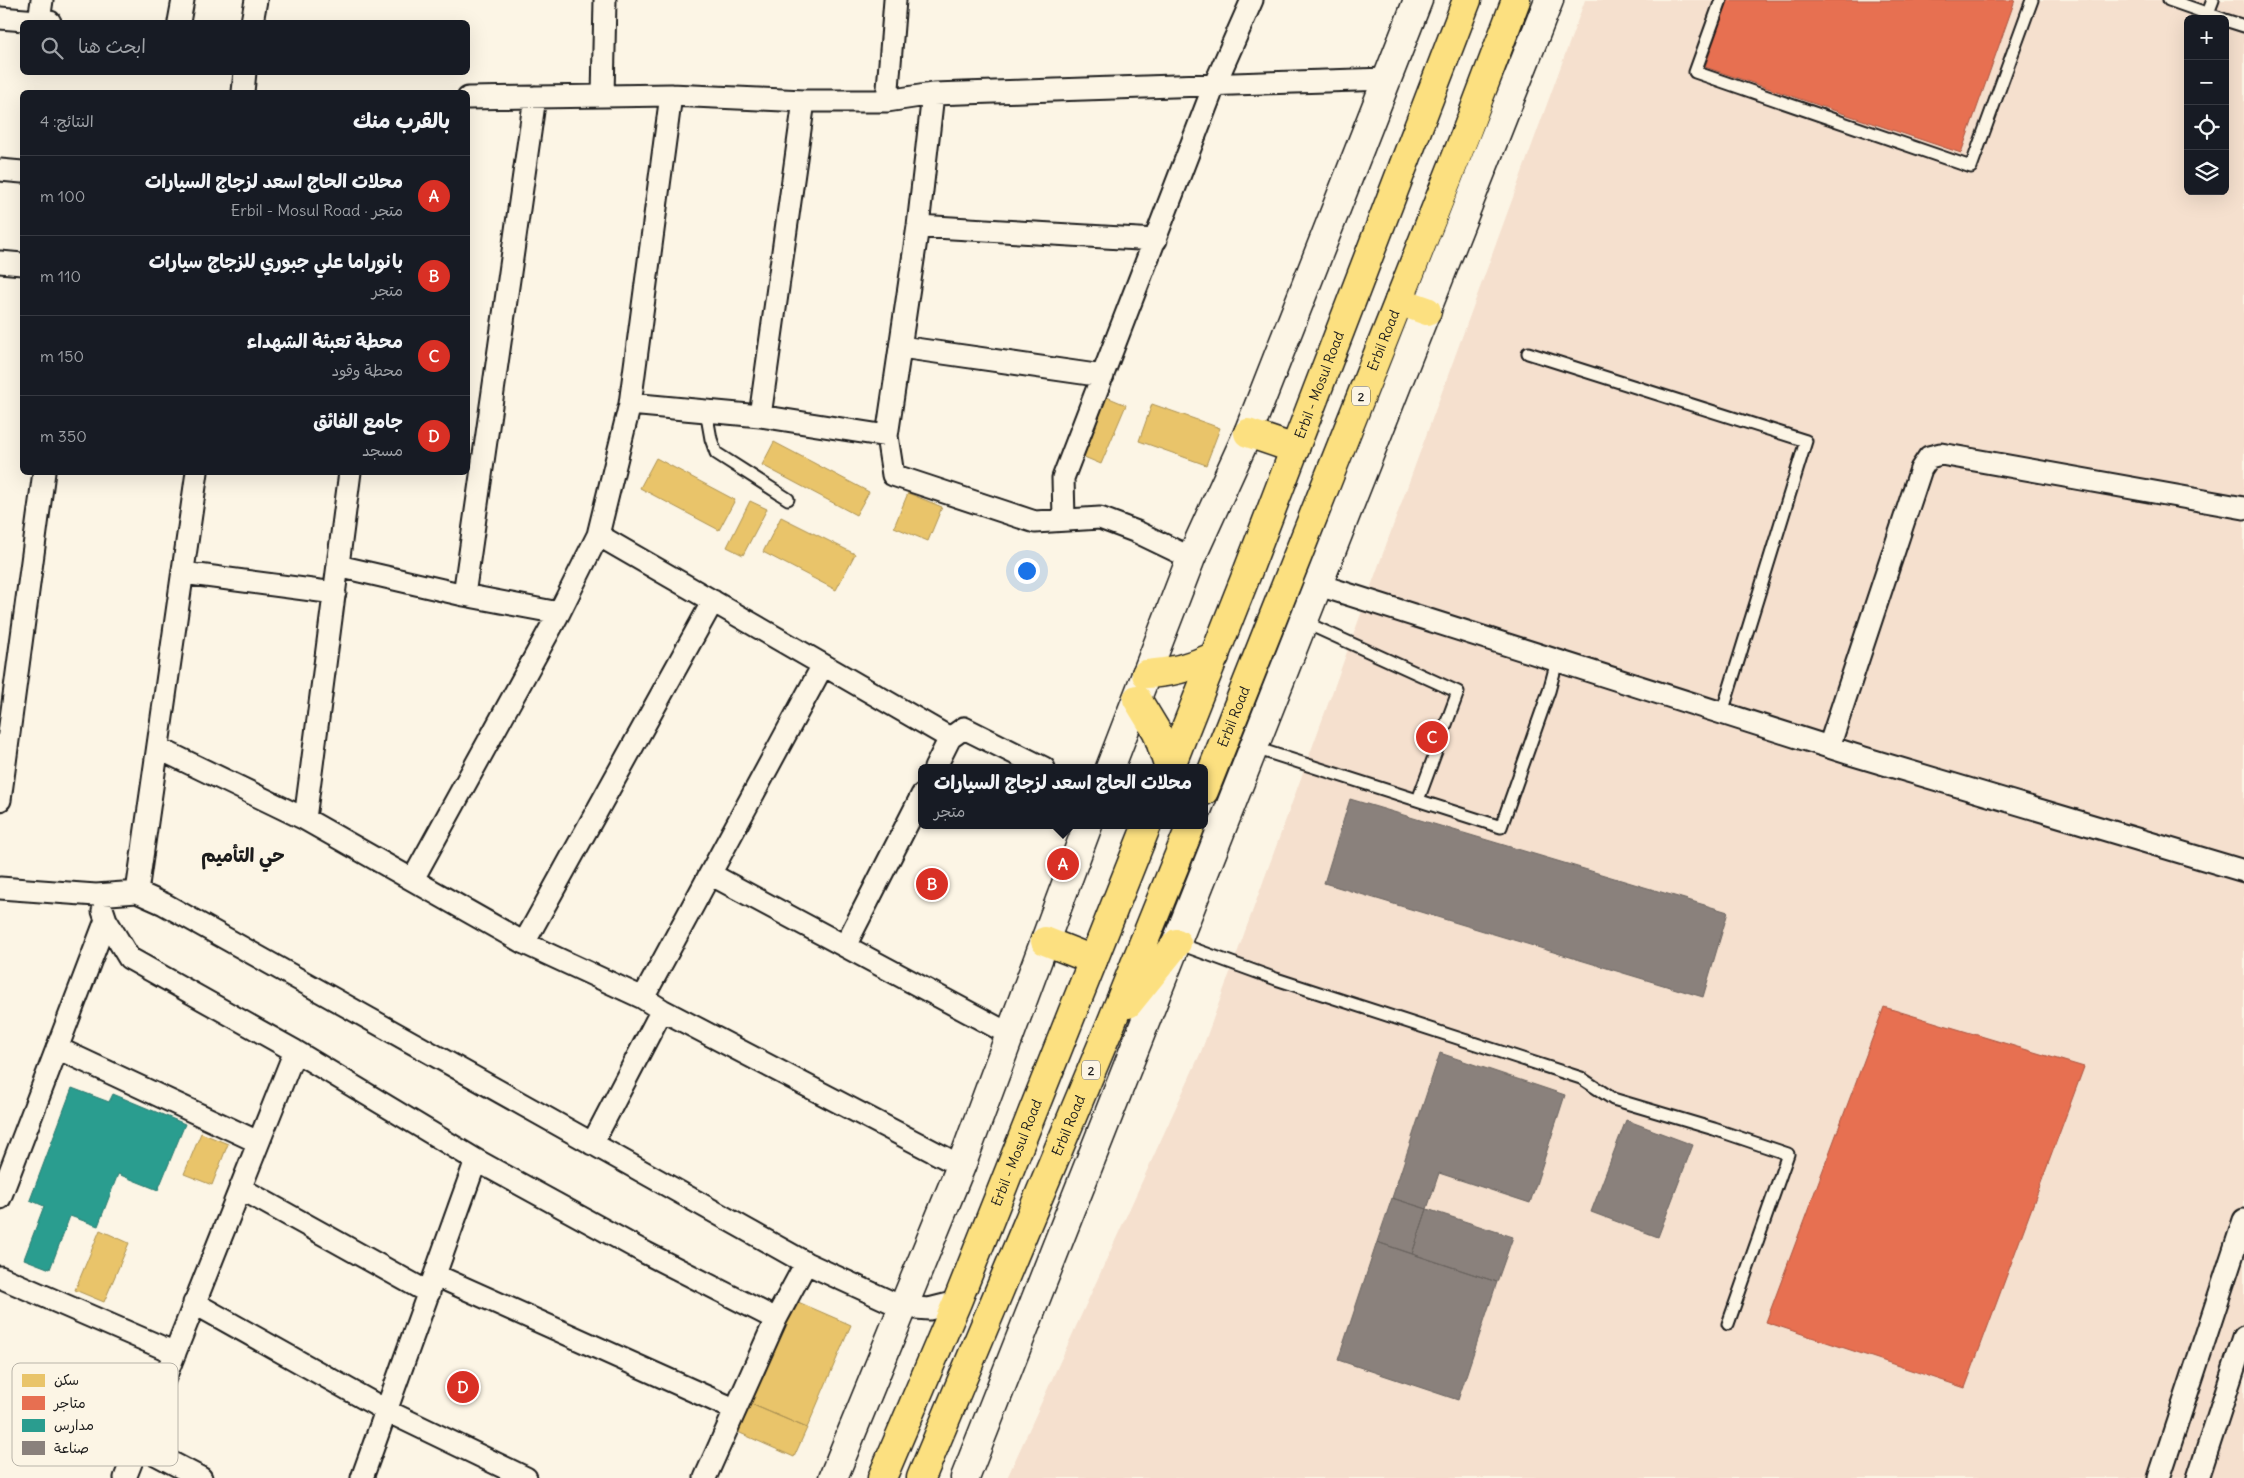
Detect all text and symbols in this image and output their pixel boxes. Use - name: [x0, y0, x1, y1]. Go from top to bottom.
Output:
- map controls: [2184, 15, 2229, 195]
- button: +: [2184, 15, 2229, 60]
- search box: [20, 20, 470, 75]
- icon: search: [38, 34, 66, 62]
- text: ابحث هنا: [78, 34, 146, 58]
- button: −: [2184, 60, 2229, 105]
- button: locate: [2184, 105, 2229, 150]
- text: بالقرب منك: [353, 107, 450, 134]
- text: النتائج: 4: [40, 111, 94, 131]
- button: layers: [2184, 150, 2229, 195]
- text: محلات الحاج اسعد لزجاج السيارات: [145, 169, 403, 193]
- text: 100 m: [40, 186, 85, 206]
- text: A: [429, 186, 439, 206]
- text: متجر · Erbil - Mosul Road: [231, 200, 403, 220]
- text: بانوراما علي جبوري للزجاج سيارات: [149, 249, 403, 273]
- text: 110 m: [40, 266, 81, 286]
- text: B: [429, 266, 439, 286]
- text: متجر: [372, 280, 403, 300]
- street label: Erbil Road: [1363, 307, 1404, 373]
- text: محطة تعبئة الشهداء: [247, 329, 403, 353]
- street label: Erbil - Mosul Road: [1290, 329, 1348, 441]
- text: 150 m: [40, 346, 84, 366]
- text: C: [429, 346, 439, 366]
- text: محطة وقود: [331, 360, 403, 380]
- road number: 2: [1352, 386, 1370, 406]
- text: جامع الفائق: [313, 409, 403, 433]
- text: 350 m: [40, 426, 87, 446]
- text: D: [428, 426, 440, 446]
- text: مسجد: [362, 440, 403, 460]
- your location: [1014, 558, 1040, 584]
- street label: Erbil Road: [1213, 684, 1254, 750]
- pin: C: [1416, 718, 1448, 756]
- popup: [918, 764, 1208, 829]
- text: محلات الحاج اسعد لزجاج السيارات: [934, 770, 1192, 794]
- text: متجر: [934, 801, 965, 821]
- district label: حي التأميم: [201, 843, 285, 872]
- pin: A: [1047, 845, 1079, 883]
- pin: B: [916, 865, 948, 903]
- road number: 2: [1082, 1060, 1100, 1080]
- street label: Erbil Road: [1048, 1093, 1089, 1159]
- street label: Erbil - Mosul Road: [987, 1097, 1046, 1209]
- legend: [12, 1363, 178, 1466]
- pin: D: [447, 1368, 479, 1406]
- text: سكن: [54, 1371, 79, 1389]
- text: متاجر: [53, 1394, 86, 1412]
- text: مدارس: [54, 1416, 94, 1434]
- text: صناعة: [54, 1439, 89, 1457]

